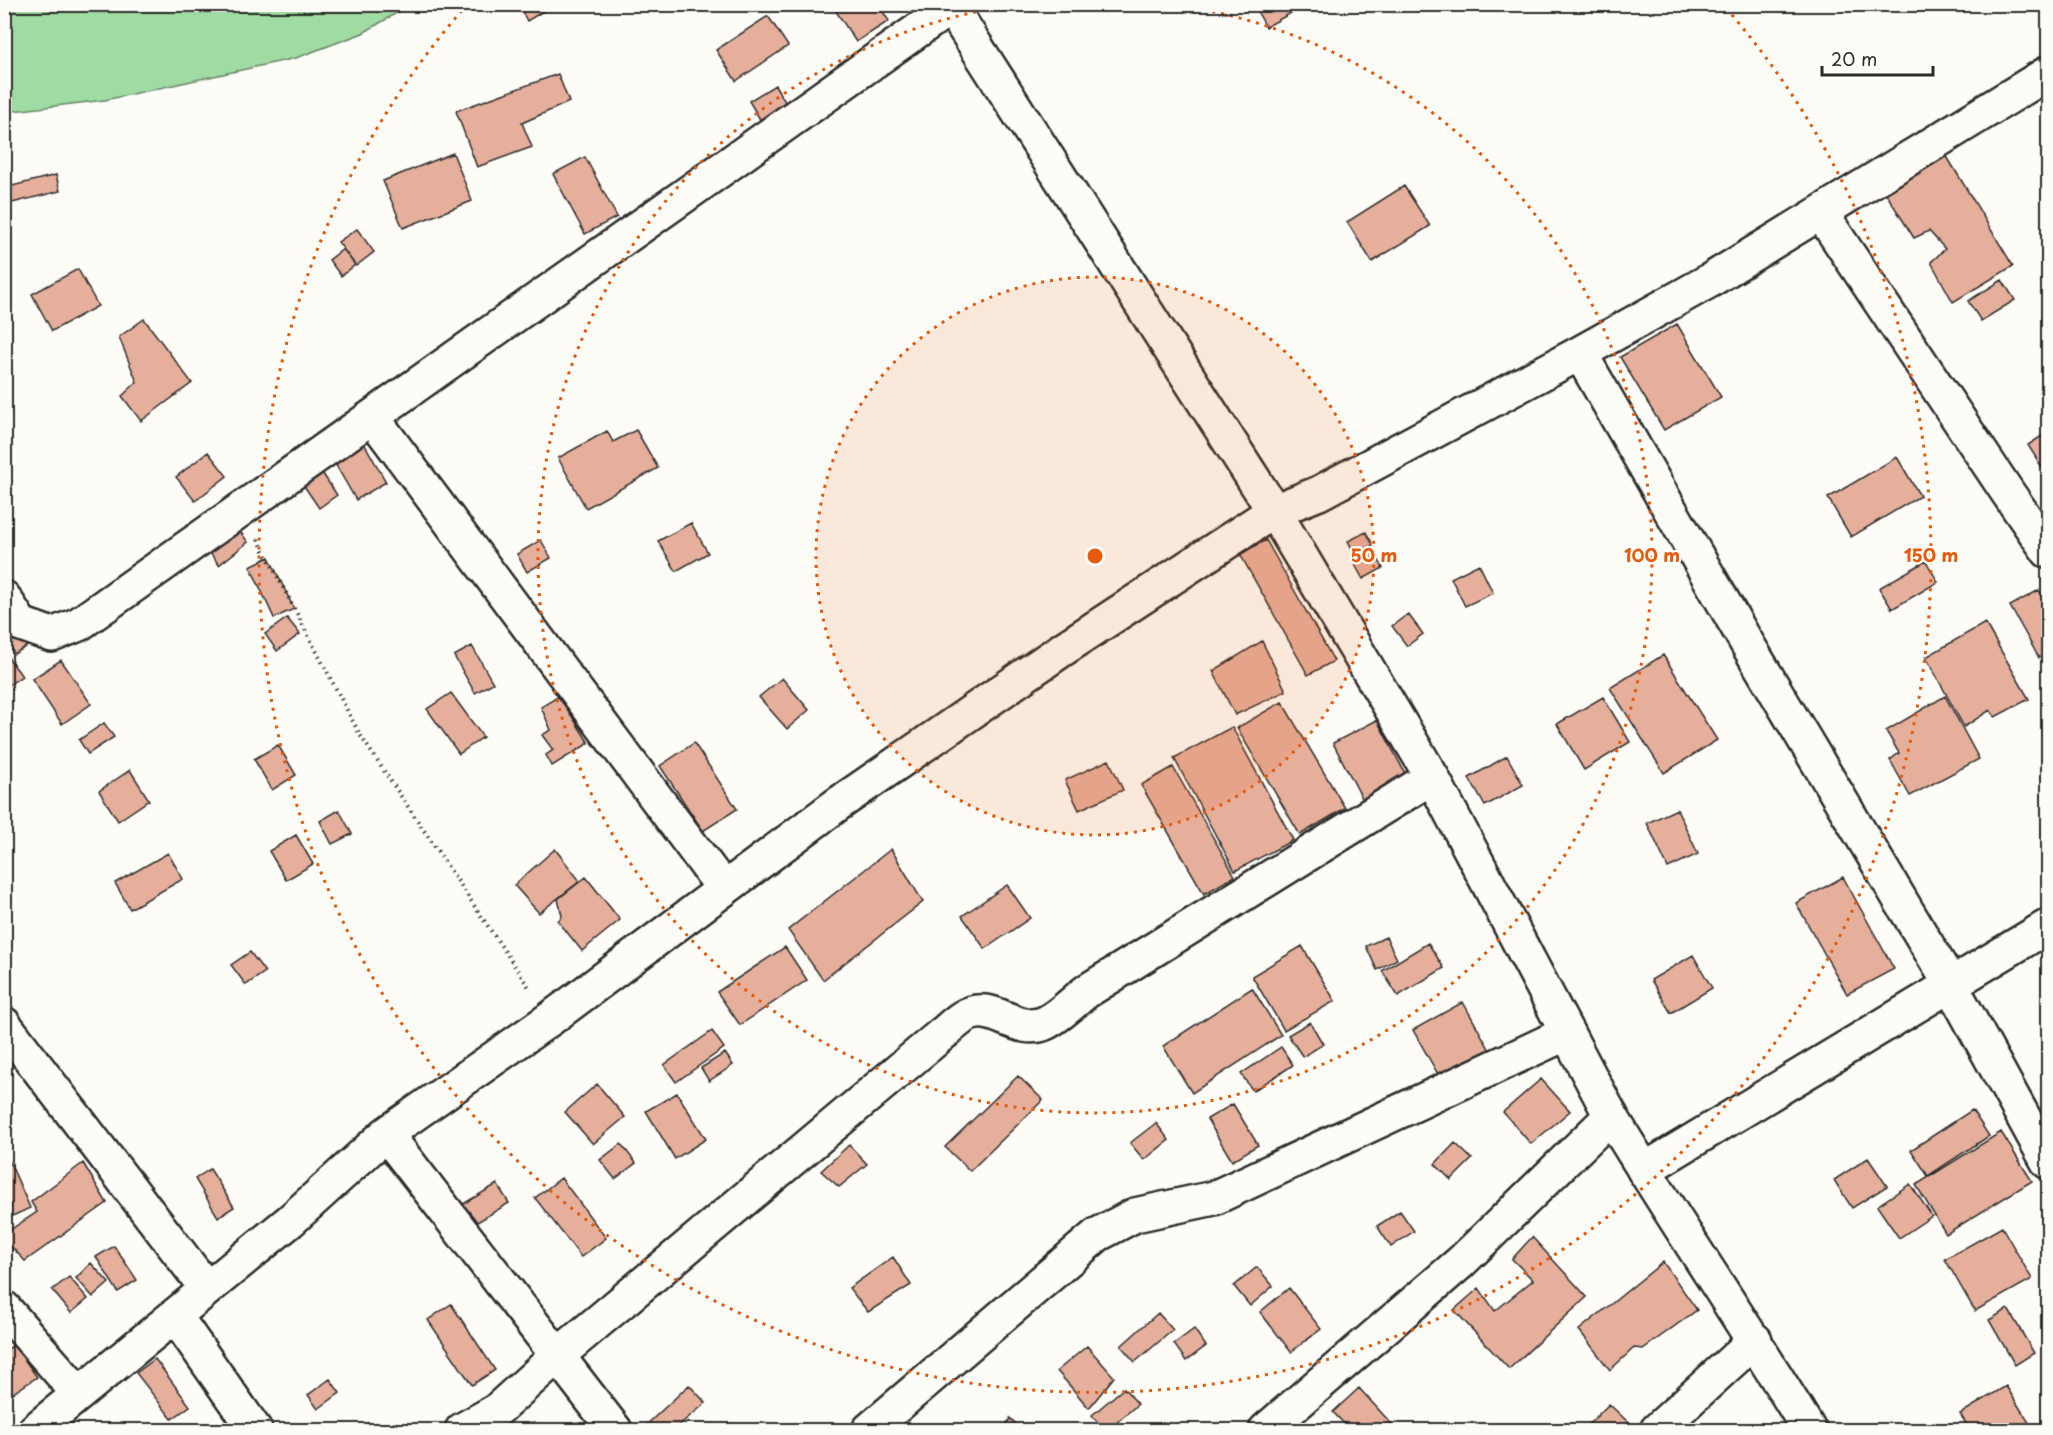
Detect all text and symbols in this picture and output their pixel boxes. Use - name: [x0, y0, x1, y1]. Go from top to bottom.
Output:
- scale bar: [1822, 39, 1933, 77]
- text: 20 m: [1831, 45, 1877, 72]
- text: 50 m: [1351, 541, 1397, 568]
- text: 100 m: [1624, 541, 1680, 568]
- text: 150 m: [1904, 541, 1958, 568]
- centre of rings: [1085, 546, 1105, 566]

